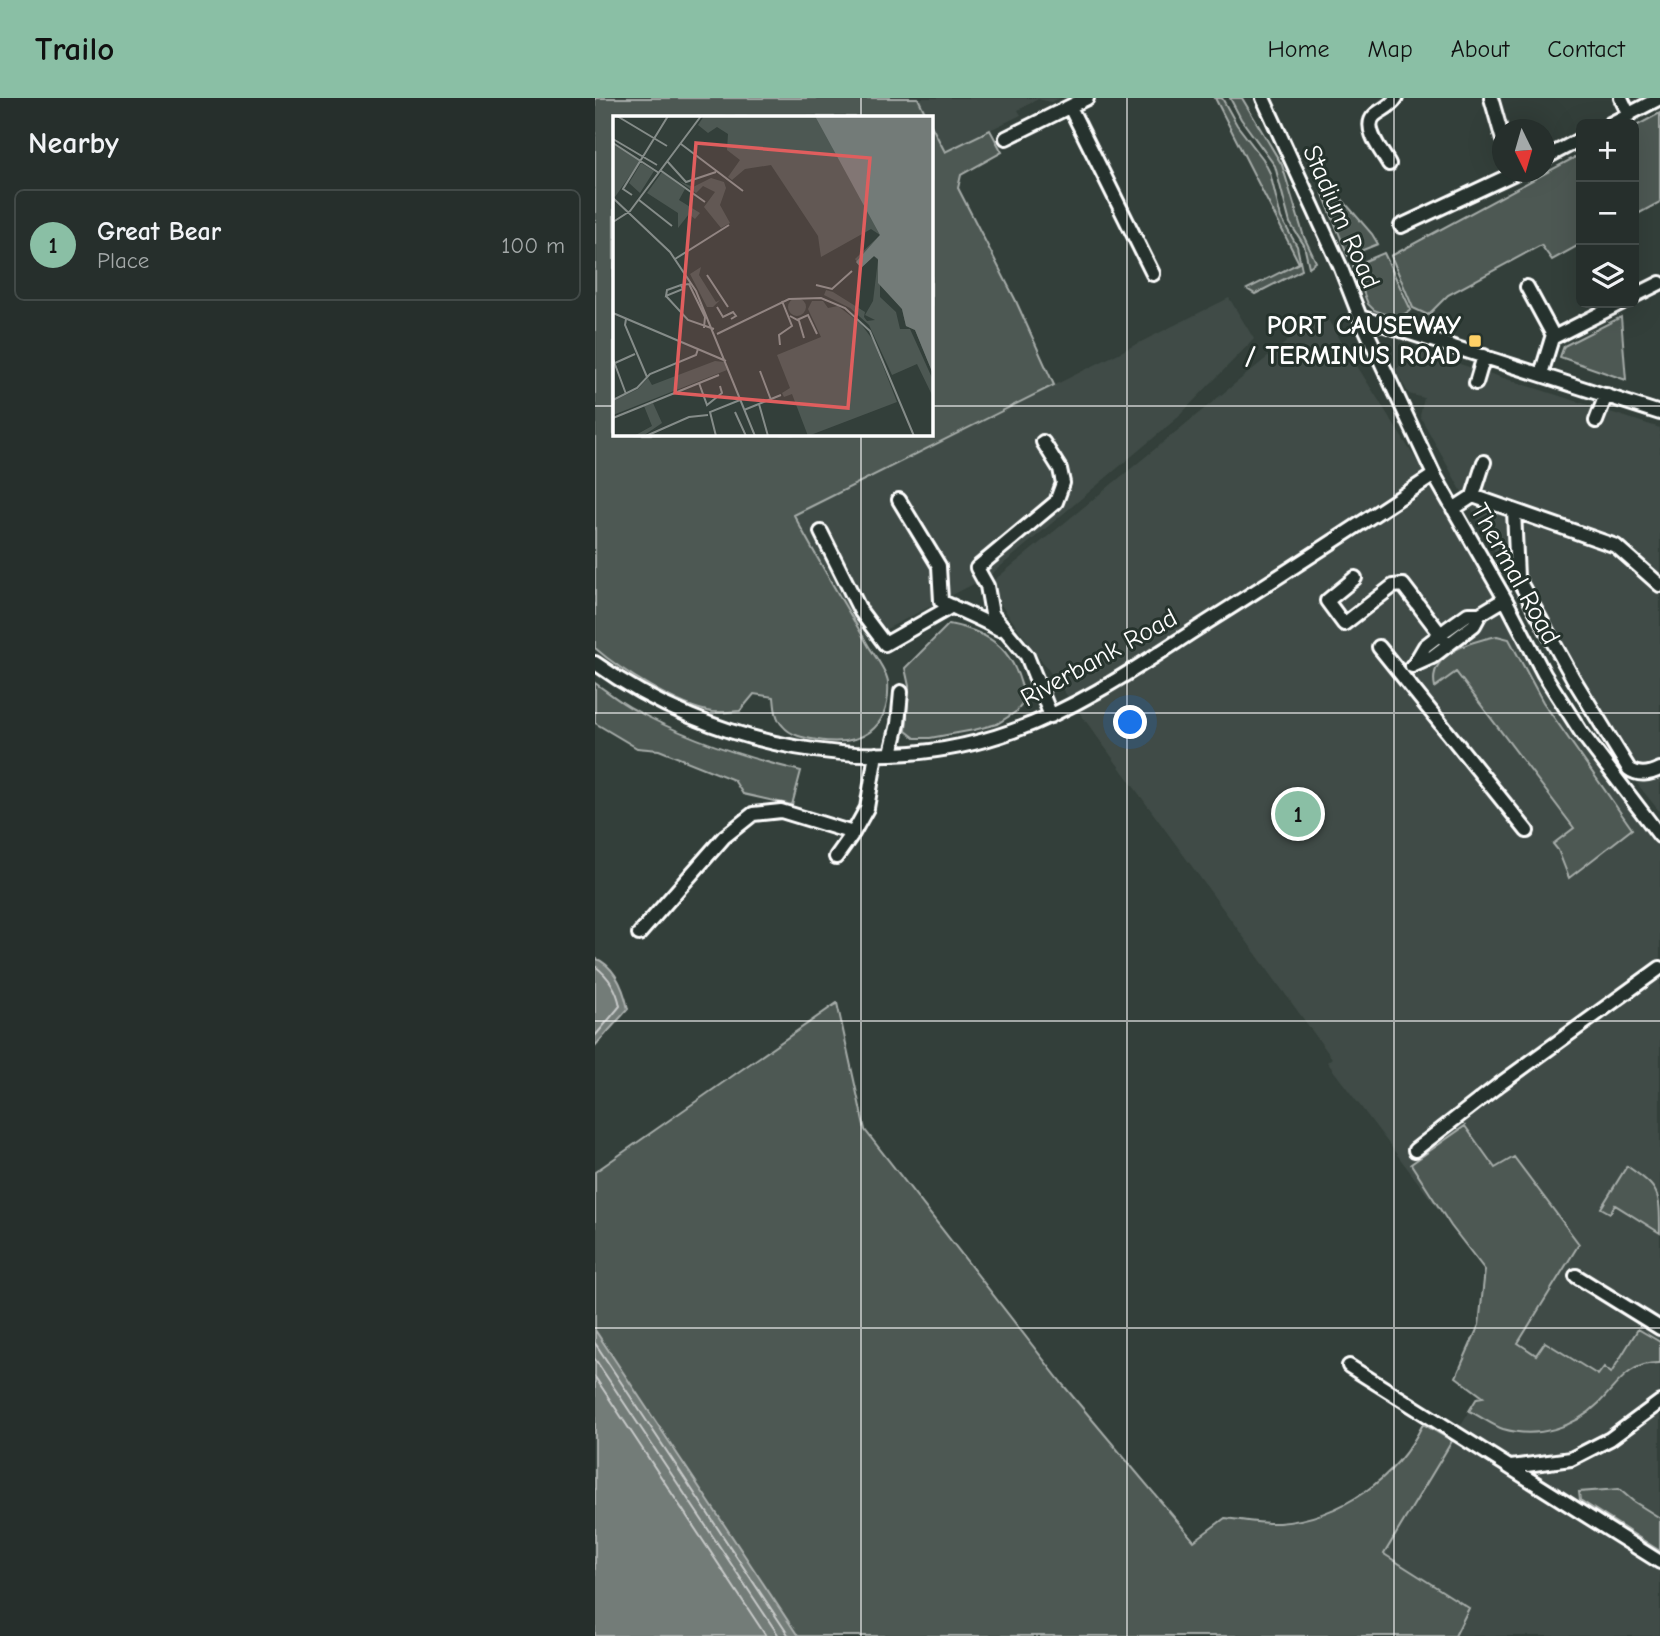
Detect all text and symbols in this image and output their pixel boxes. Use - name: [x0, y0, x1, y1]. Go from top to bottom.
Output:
- text: Trailo: [35, 30, 114, 68]
- text: Home: [1268, 35, 1329, 63]
- text: Map: [1367, 35, 1413, 63]
- text: About: [1451, 35, 1509, 63]
- text: Contact: [1547, 35, 1625, 63]
- inset map: [613, 116, 933, 436]
- north arrow: [1492, 119, 1555, 182]
- map controls: [1576, 119, 1639, 308]
- button: +: [1576, 119, 1639, 182]
- text: Nearby: [28, 126, 119, 161]
- street label: Stadium Road: [1296, 141, 1386, 293]
- button: −: [1576, 182, 1639, 245]
- text: Great Bear: [97, 217, 221, 247]
- text: 1: [48, 232, 58, 259]
- text: 100 m: [501, 232, 565, 259]
- button: layers: [1576, 245, 1639, 308]
- text: Place: [97, 247, 149, 274]
- place label: PORT CAUSEWAY / TERMINUS ROAD: [1245, 311, 1462, 371]
- marker: PORT CAUSEWAY / TERMINUS ROAD: [1467, 333, 1483, 349]
- street label: Thermal Road: [1464, 498, 1566, 650]
- street label: Riverbank Road: [1016, 603, 1182, 713]
- your location: [1113, 705, 1147, 739]
- pin: 1: [1275, 788, 1321, 840]

